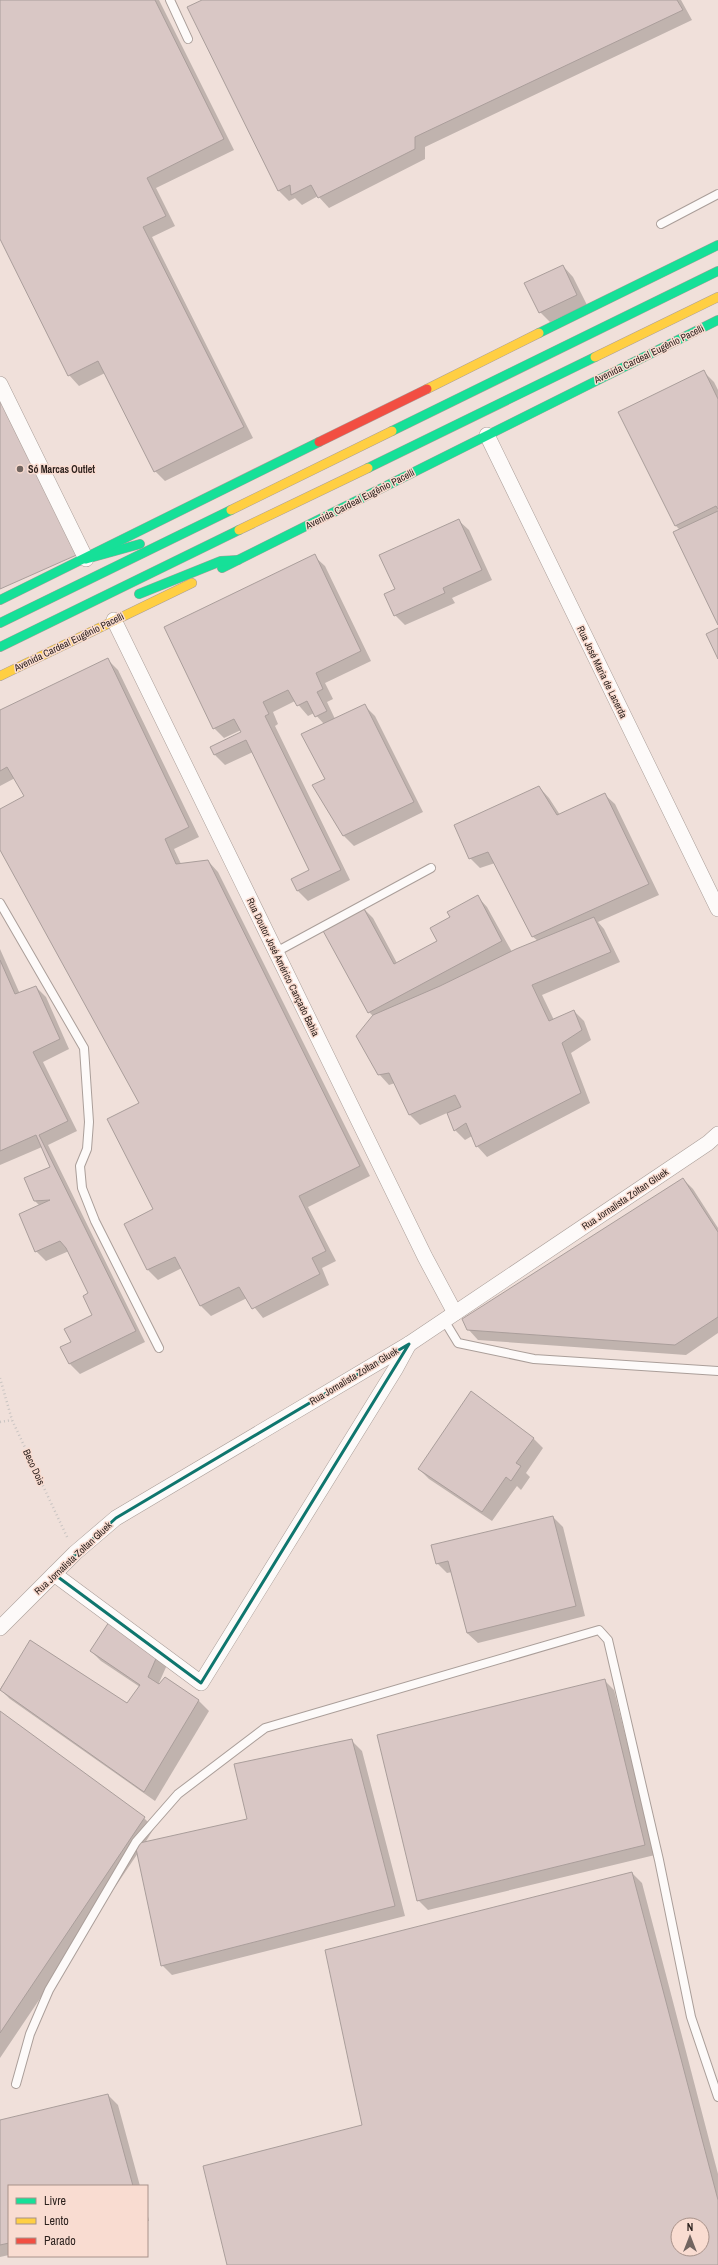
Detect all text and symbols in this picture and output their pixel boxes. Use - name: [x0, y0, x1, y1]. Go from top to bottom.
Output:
- street label: Avenida Cardeal Eugênio Pacelli: [591, 322, 706, 387]
- place label: Só Marcas Outlet: [28, 463, 95, 476]
- marker: Só Marcas Outlet: [15, 464, 25, 474]
- street label: Avenida Cardeal Eugênio Pacelli: [302, 466, 417, 533]
- street label: Avenida Cardeal Eugênio Pacelli: [11, 610, 126, 675]
- street label: Rua José Maria de Lacerda: [574, 624, 630, 721]
- street label: Rua Doutor José Américo Cançado Bahia: [244, 896, 323, 1039]
- street label: Rua Jornalista Zoltan Gluek: [579, 1165, 672, 1233]
- street label: Rua Jornalista Zoltan Gluek: [307, 1344, 402, 1408]
- street label: Beco Dois: [20, 1447, 48, 1487]
- street label: Rua Jornalista Zoltan Gluek: [31, 1518, 115, 1597]
- legend: [8, 2185, 148, 2257]
- text: Livre: [44, 2193, 66, 2209]
- text: Lento: [44, 2213, 69, 2229]
- north arrow: [670, 2217, 710, 2257]
- text: N: [687, 2220, 693, 2234]
- text: Parado: [44, 2233, 76, 2249]

